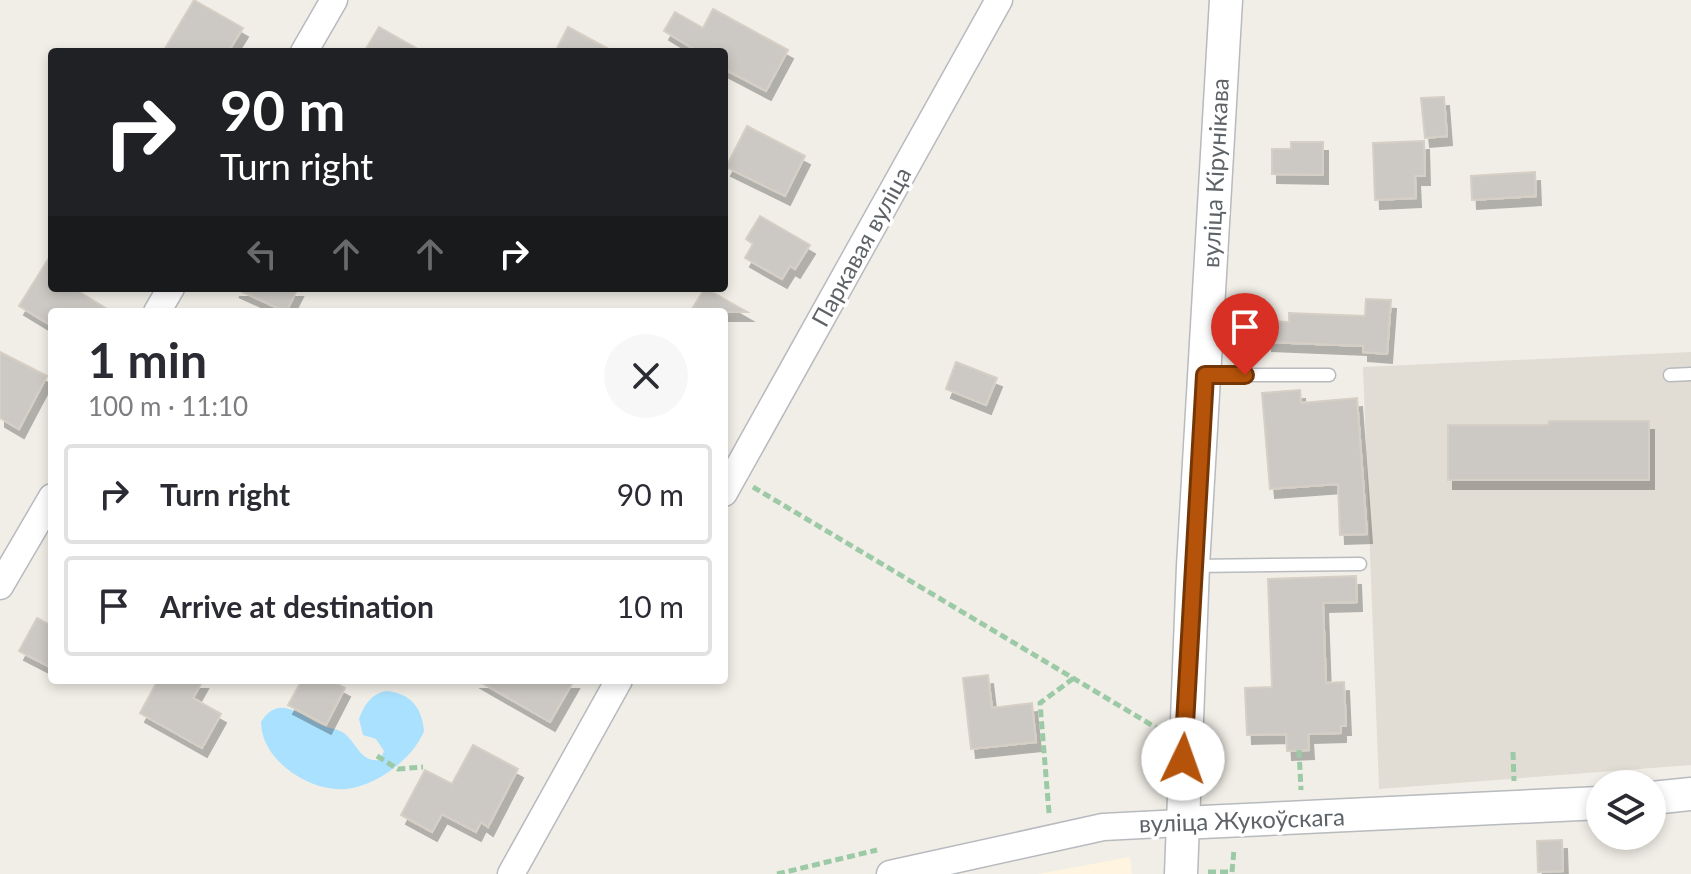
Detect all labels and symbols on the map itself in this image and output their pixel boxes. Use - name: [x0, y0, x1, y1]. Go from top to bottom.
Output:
- street label: вуліца Кірунікава: [1195, 77, 1234, 269]
- street label: Паркавая вуліца: [805, 161, 917, 331]
- pin: [1211, 293, 1279, 375]
- position arrow: [1141, 717, 1225, 801]
- street label: вуліца Жукоўскага: [1138, 801, 1345, 838]

